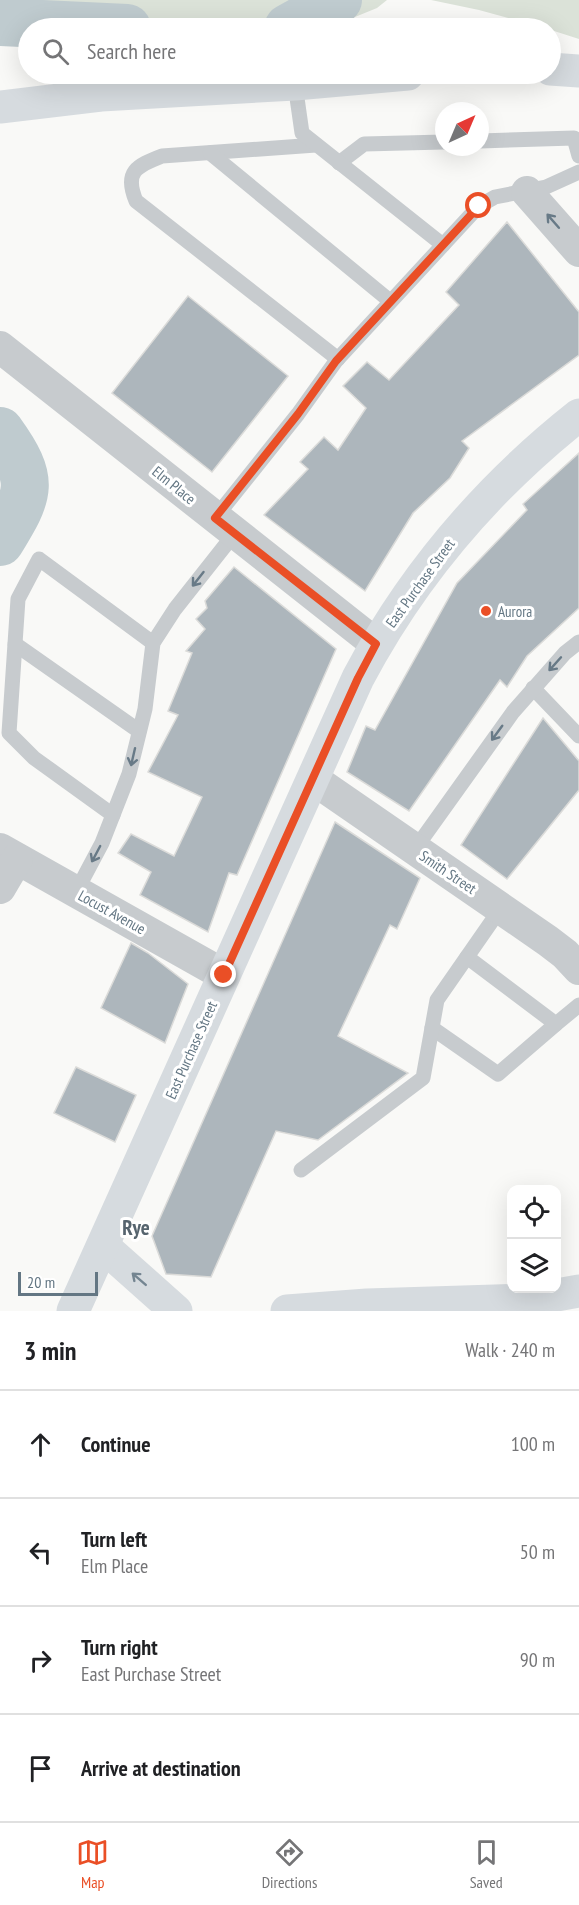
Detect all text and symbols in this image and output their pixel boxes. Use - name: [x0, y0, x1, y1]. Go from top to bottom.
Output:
- search box: [18, 18, 561, 84]
- icon: search: [39, 35, 72, 68]
- text: Search here: [87, 37, 176, 65]
- north arrow: [435, 102, 489, 156]
- route start: [465, 192, 491, 218]
- one-way arrow: [546, 214, 560, 229]
- street label: Elm Place: [148, 462, 200, 508]
- street label: East Purchase Street: [381, 535, 459, 631]
- one-way arrow: [192, 571, 205, 587]
- place label: Aurora: [498, 602, 532, 621]
- marker: Aurora: [479, 604, 493, 618]
- one-way arrow: [548, 656, 562, 671]
- one-way arrow: [491, 725, 503, 741]
- one-way arrow: [127, 748, 139, 767]
- one-way arrow: [90, 845, 101, 863]
- street label: Smith Street: [416, 846, 480, 898]
- street label: Locust Avenue: [75, 886, 149, 938]
- route end: [210, 961, 236, 987]
- street label: East Purchase Street: [161, 998, 221, 1102]
- map controls: [507, 1185, 561, 1293]
- button: locate: [507, 1185, 561, 1239]
- district label: Rye: [122, 1214, 150, 1241]
- button: layers: [507, 1239, 561, 1293]
- scale bar: [18, 1269, 98, 1296]
- text: 20 m: [27, 1272, 55, 1292]
- one-way arrow: [132, 1272, 147, 1286]
- text: 3 min: [24, 1334, 77, 1367]
- text: Walk · 240 m: [465, 1337, 555, 1363]
- icon: ahead: [24, 1428, 57, 1461]
- text: Continue: [81, 1430, 151, 1458]
- text: 100 m: [511, 1431, 555, 1457]
- text: Turn left: [81, 1525, 147, 1553]
- icon: left: [24, 1536, 57, 1569]
- text: 50 m: [520, 1539, 555, 1565]
- text: Elm Place: [81, 1553, 148, 1579]
- text: Turn right: [81, 1633, 158, 1661]
- icon: right: [24, 1644, 57, 1677]
- text: 90 m: [520, 1647, 555, 1673]
- text: East Purchase Street: [81, 1661, 221, 1687]
- icon: arrive: [24, 1752, 57, 1785]
- text: Arrive at destination: [81, 1754, 241, 1782]
- tab: Map: [76, 1836, 109, 1892]
- tab: Directions: [262, 1836, 317, 1892]
- tab: Saved: [470, 1836, 503, 1892]

